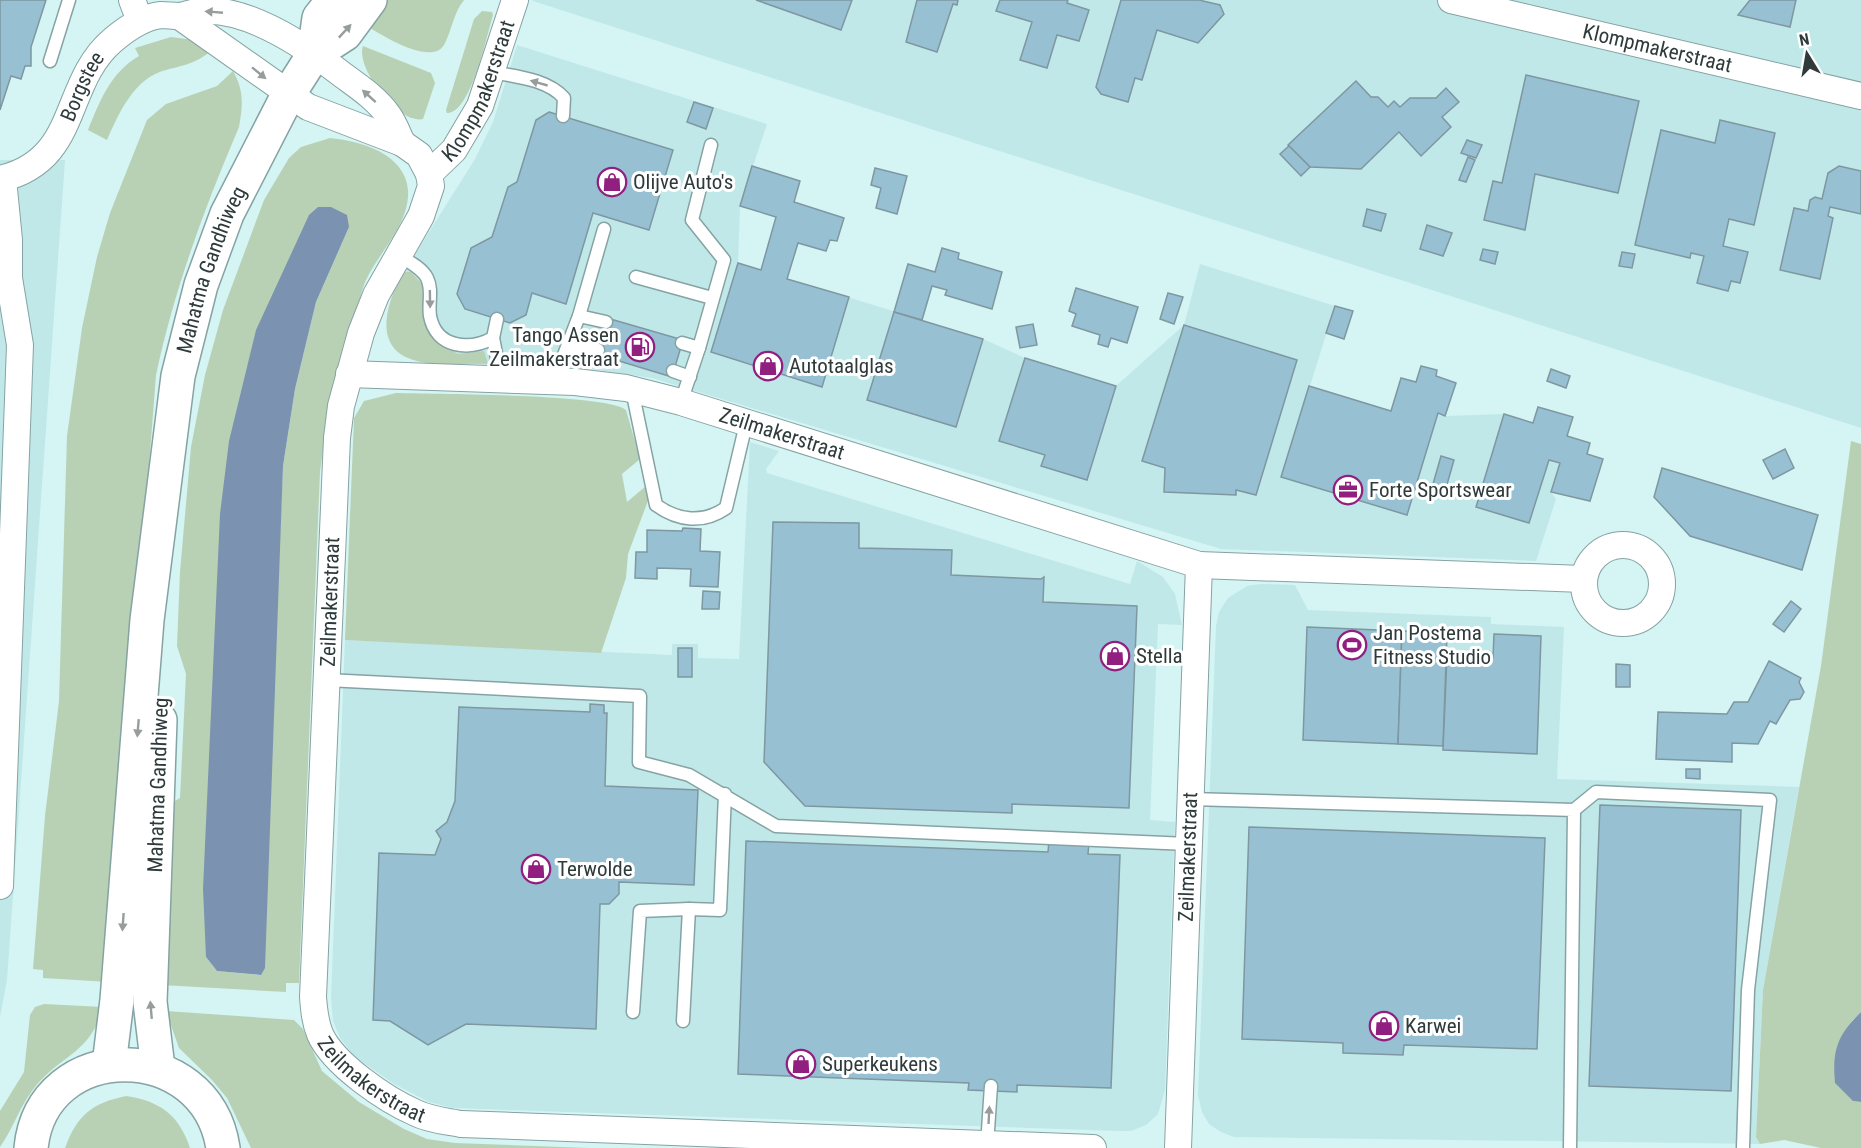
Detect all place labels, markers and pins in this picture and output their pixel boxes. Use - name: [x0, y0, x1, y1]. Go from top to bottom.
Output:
- shop icon: Olijve Auto's: [596, 166, 628, 198]
- place label: Olijve Auto's: [633, 170, 733, 194]
- place label: Tango Assen Zeilmakerstraat: [489, 323, 619, 371]
- fuel station icon: Tango Assen Zeilmakerstraat: [624, 331, 656, 363]
- shop icon: Autotaalglas: [752, 350, 784, 382]
- place label: Autotaalglas: [789, 354, 894, 378]
- office icon: Forte Sportswear: [1332, 474, 1364, 506]
- place label: Forte Sportswear: [1369, 478, 1512, 502]
- place label: Jan Postema Fitness Studio: [1373, 621, 1491, 669]
- sports icon: Jan Postema Fitness Studio: [1336, 629, 1368, 661]
- shop icon: Stella: [1099, 640, 1131, 672]
- place label: Stella: [1136, 644, 1183, 668]
- shop icon: Terwolde: [520, 853, 552, 885]
- place label: Terwolde: [557, 857, 633, 881]
- shop icon: Karwei: [1368, 1010, 1400, 1042]
- place label: Karwei: [1405, 1014, 1461, 1038]
- shop icon: Superkeukens: [785, 1048, 817, 1080]
- place label: Superkeukens: [822, 1052, 938, 1076]

